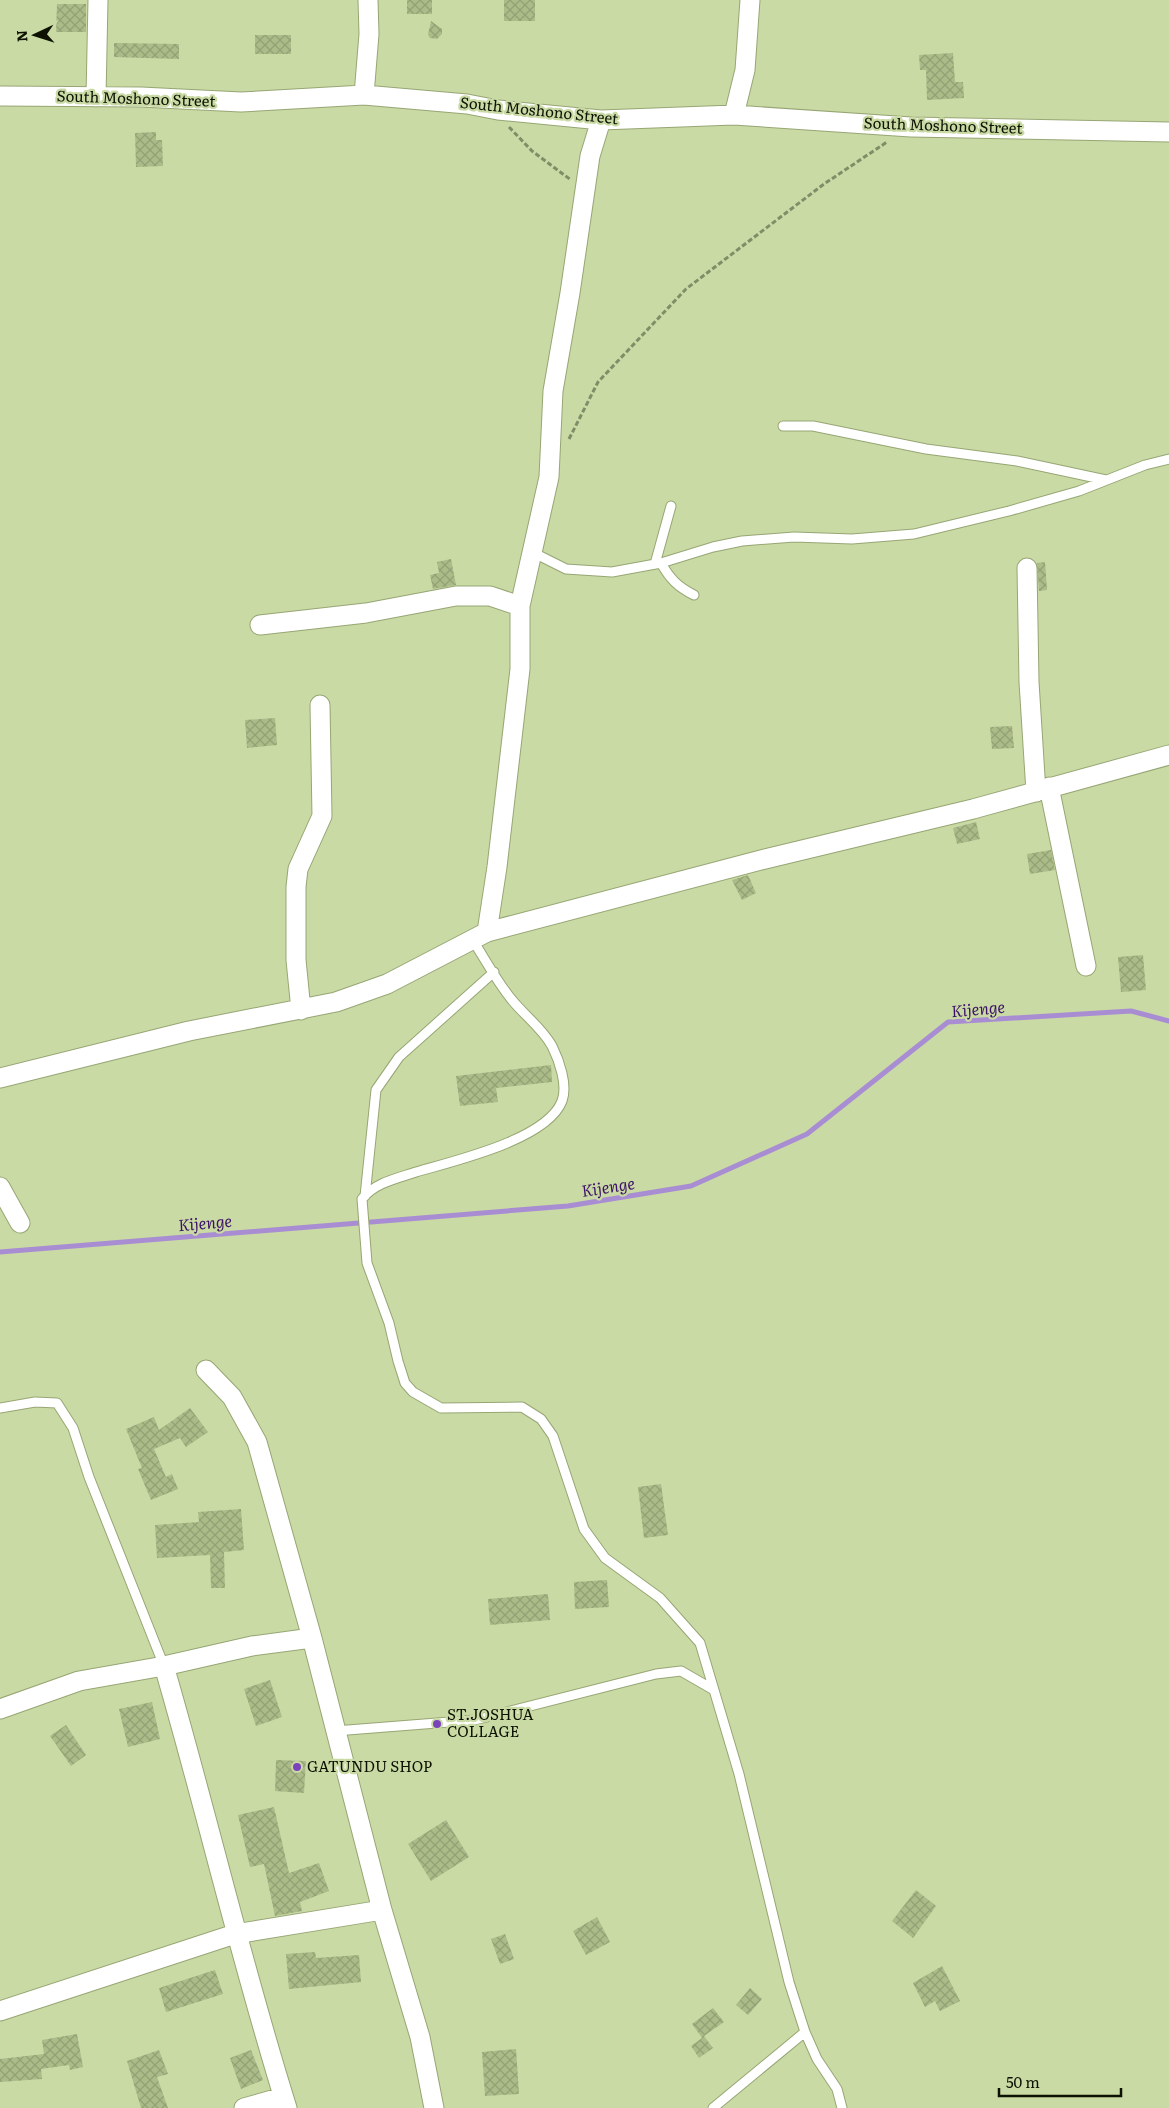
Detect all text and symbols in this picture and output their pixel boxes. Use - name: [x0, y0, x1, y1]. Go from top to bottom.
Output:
- north arrow: [10, 10, 60, 60]
- text: N: [11, 29, 31, 43]
- street label: South Moshono Street: [56, 83, 216, 112]
- street label: South Moshono Street: [459, 90, 619, 129]
- street label: South Moshono Street: [863, 110, 1023, 139]
- water label: Kijenge: [950, 994, 1006, 1022]
- water label: Kijenge: [579, 1170, 636, 1202]
- water label: Kijenge: [177, 1208, 233, 1236]
- place label: ST.JOSHUA COLLAGE: [447, 1702, 534, 1742]
- marker: ST.JOSHUA COLLAGE: [431, 1718, 443, 1730]
- place label: GATUNDU SHOP: [307, 1754, 432, 1777]
- marker: GATUNDU SHOP: [291, 1761, 303, 1773]
- scale bar: [999, 2066, 1122, 2098]
- text: 50 m: [1006, 2070, 1040, 2093]

